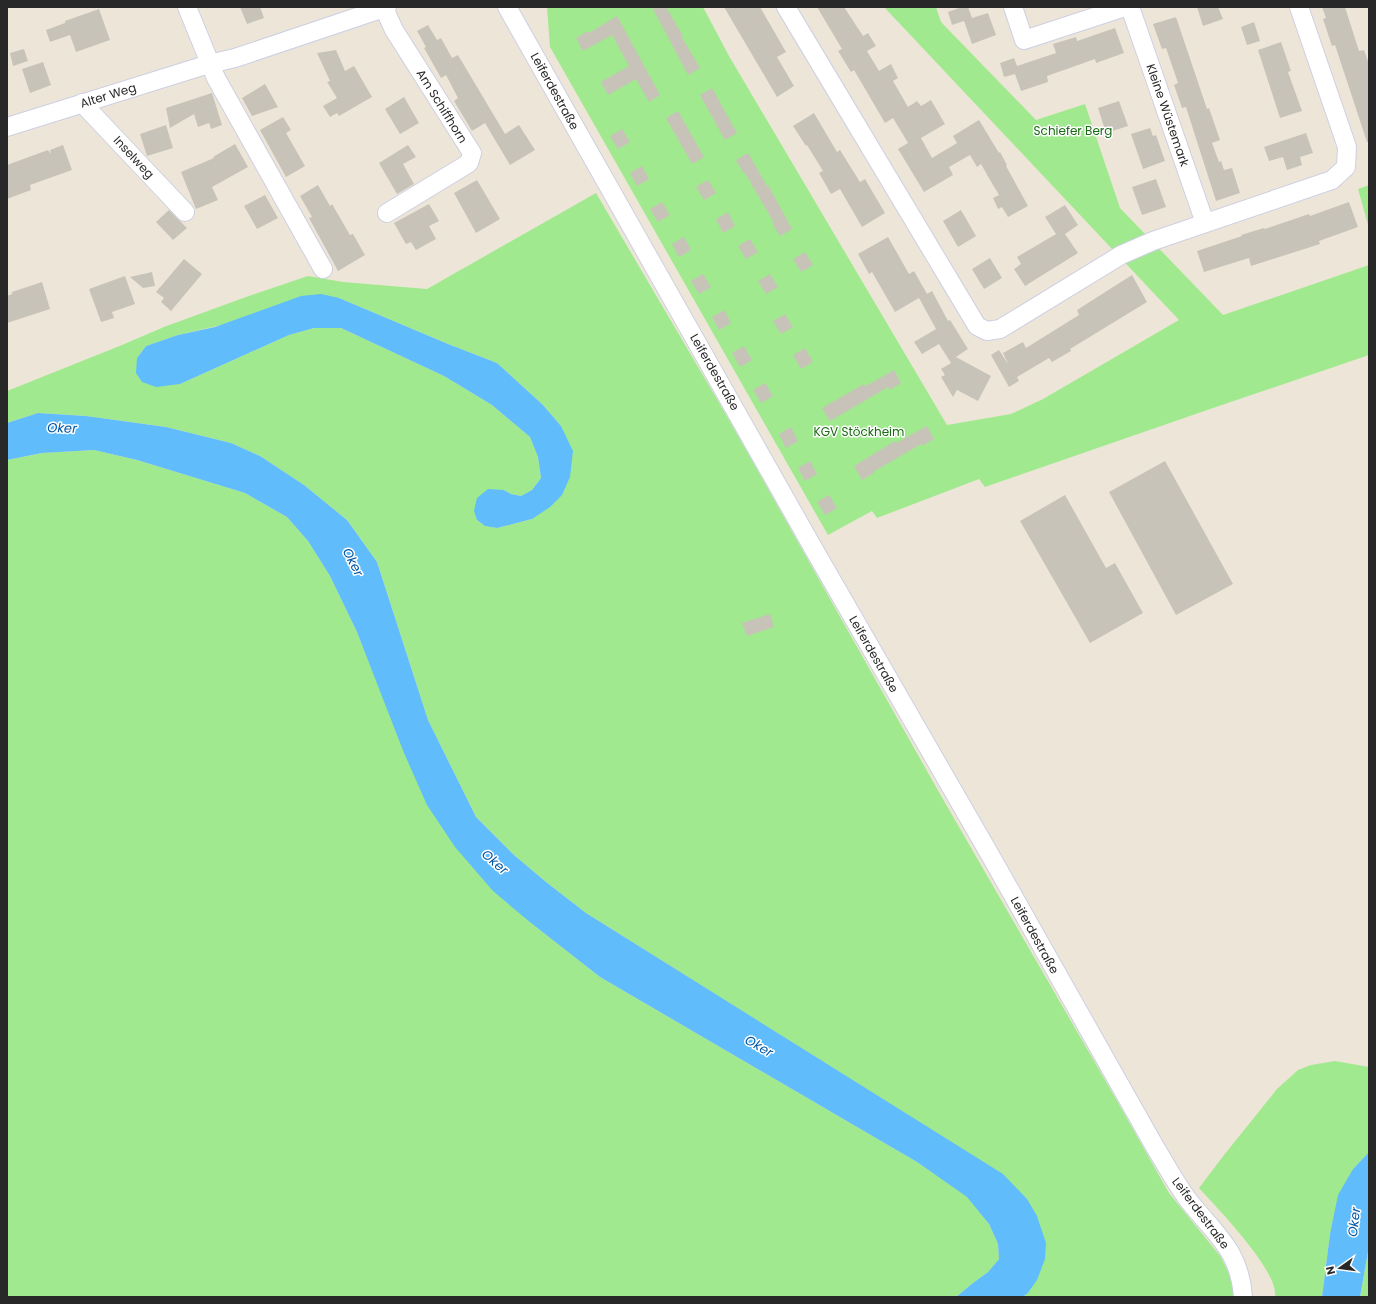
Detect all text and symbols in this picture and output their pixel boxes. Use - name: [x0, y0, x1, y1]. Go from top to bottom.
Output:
- street label: Leiferdestraße: [527, 49, 583, 133]
- street label: Kleine Wüstemark: [1142, 61, 1194, 169]
- street label: Am Schiffhorn: [413, 66, 471, 146]
- street label: Alter Weg: [78, 78, 138, 112]
- park label: Schiefer Berg: [1034, 122, 1112, 139]
- street label: Inselweg: [110, 132, 158, 182]
- street label: Leiferdestraße: [686, 331, 744, 413]
- water label: Oker: [47, 418, 78, 438]
- park label: KGV Stöckheim: [814, 423, 904, 440]
- water label: Oker: [338, 544, 369, 581]
- street label: Leiferdestraße: [845, 613, 903, 695]
- water label: Oker: [478, 845, 513, 880]
- street label: Leiferdestraße: [1007, 893, 1063, 977]
- water label: Oker: [741, 1030, 778, 1062]
- street label: Leiferdestraße: [1168, 1174, 1234, 1252]
- water label: Oker: [1343, 1205, 1365, 1238]
- north arrow: [1320, 1248, 1360, 1288]
- text: N: [1322, 1264, 1339, 1276]

